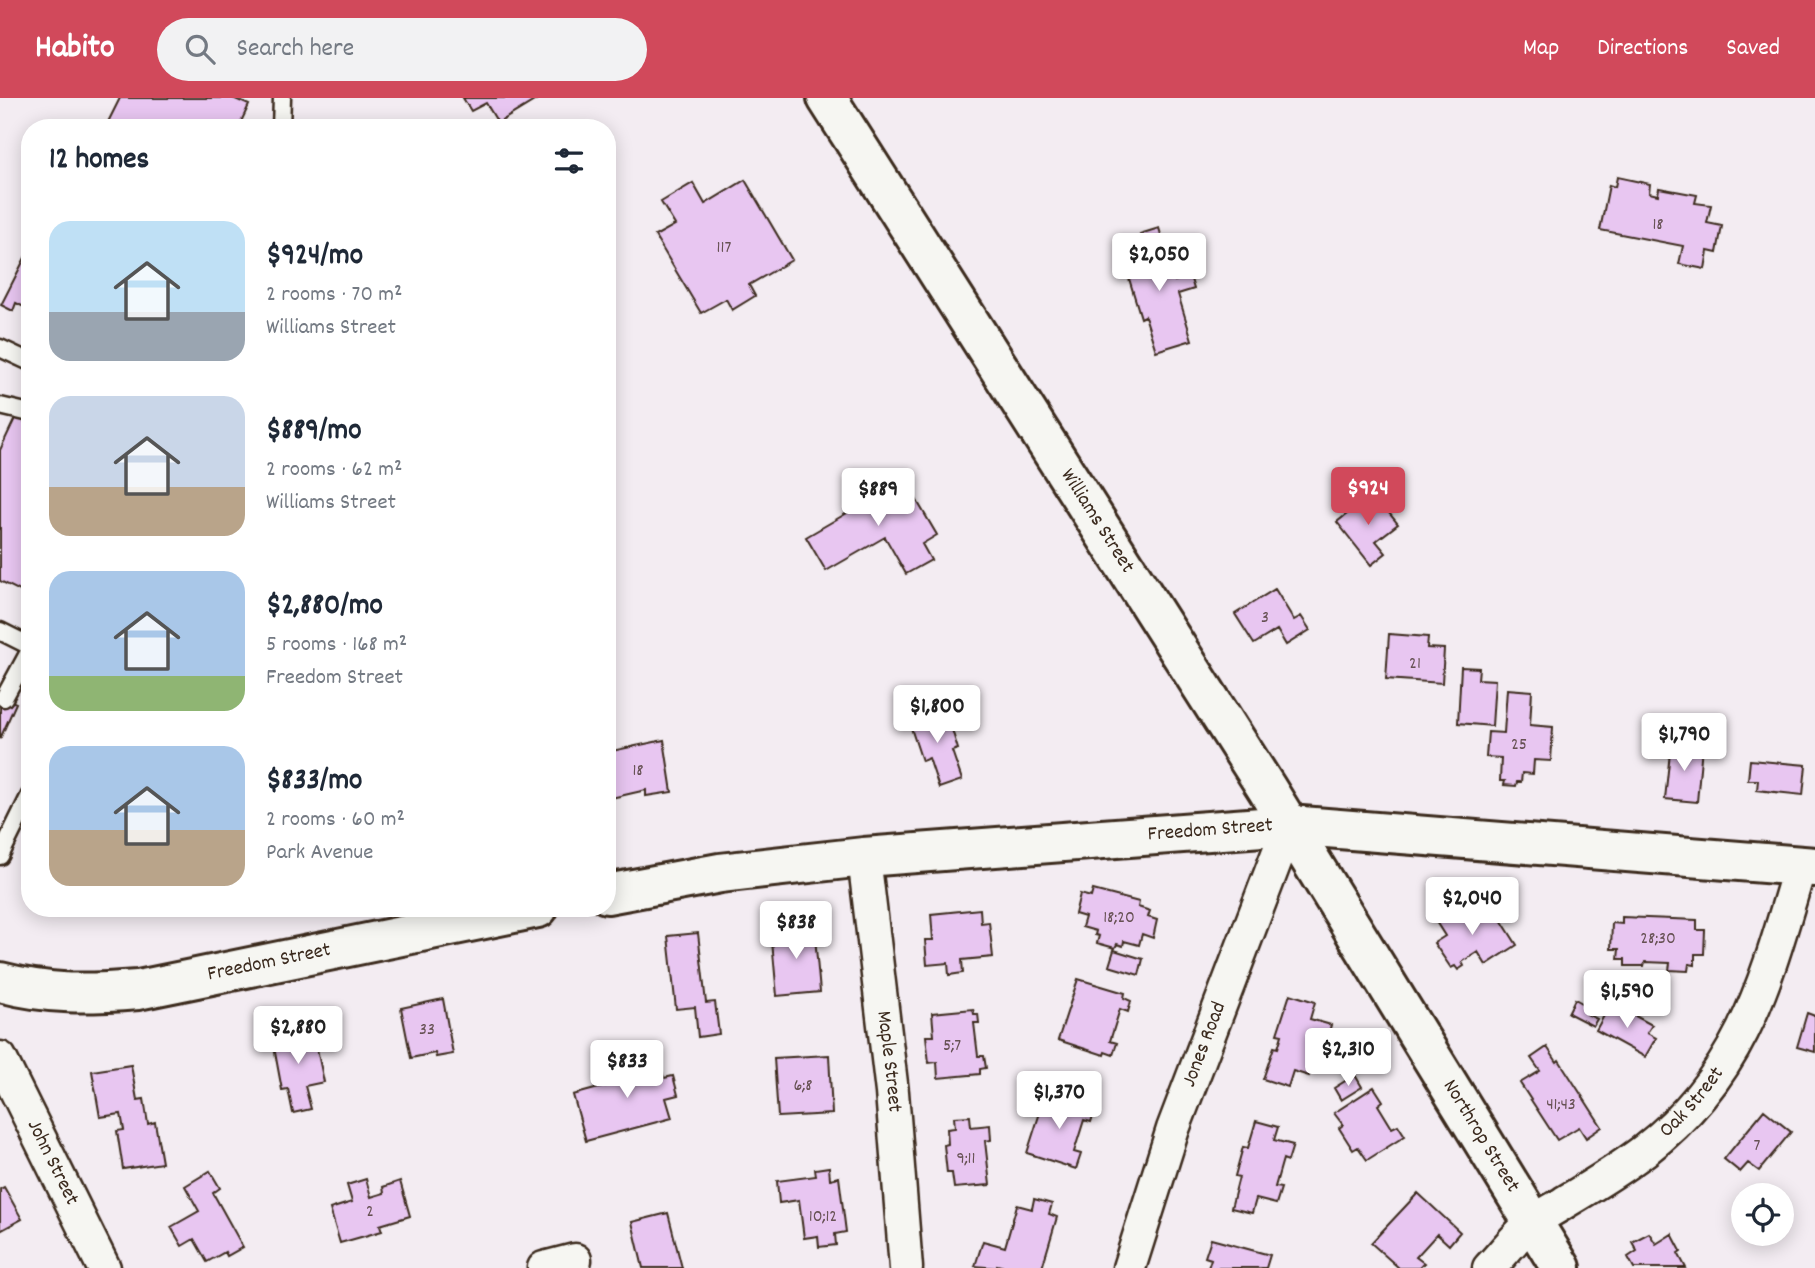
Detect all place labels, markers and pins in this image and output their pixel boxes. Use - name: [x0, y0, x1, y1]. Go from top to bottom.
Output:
- pin: $2,050: [1102, 234, 1216, 293]
- pin: $889: [837, 468, 919, 528]
- pin: $924: [1327, 468, 1409, 527]
- pin: $1,800: [880, 686, 994, 745]
- pin: $1,790: [1627, 714, 1741, 773]
- pin: $2,040: [1415, 878, 1529, 937]
- pin: $838: [755, 902, 837, 961]
- pin: $1,590: [1570, 970, 1684, 1030]
- pin: $2,880: [241, 1006, 355, 1066]
- pin: $2,310: [1291, 1028, 1405, 1088]
- pin: $833: [586, 1040, 668, 1100]
- pin: $1,370: [1002, 1072, 1116, 1131]

